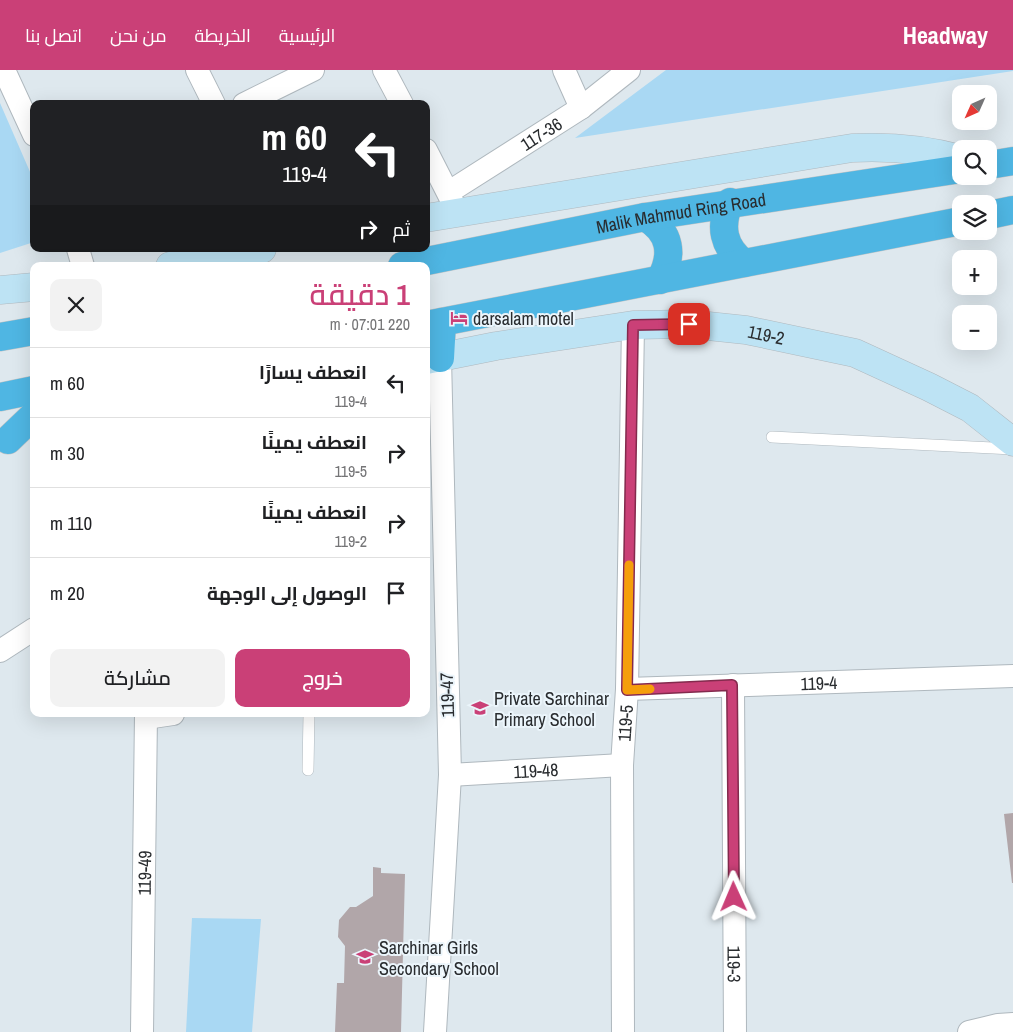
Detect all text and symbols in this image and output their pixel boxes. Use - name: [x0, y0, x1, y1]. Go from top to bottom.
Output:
- text: Headway: [903, 19, 988, 51]
- text: اتصل بنا: [25, 23, 82, 48]
- text: من نحن: [110, 23, 167, 48]
- text: الخريطة: [195, 23, 251, 48]
- text: الرئيسية: [279, 23, 335, 48]
- north arrow: [952, 85, 998, 130]
- map controls: [952, 85, 997, 350]
- street label: 117-36: [515, 111, 567, 156]
- text: 60 m: [262, 114, 327, 161]
- icon: left: [345, 120, 410, 185]
- button: search: [952, 140, 997, 185]
- text: 119-4: [282, 159, 327, 189]
- street label: Malik Mahmud Ring Road: [594, 186, 767, 239]
- button: layers: [952, 195, 997, 240]
- icon: right: [354, 215, 382, 243]
- text: ثم: [392, 216, 410, 242]
- button: +: [952, 250, 997, 295]
- text: 1 دقيقة: [310, 274, 410, 314]
- button: close: [50, 279, 102, 331]
- pin: [668, 303, 710, 345]
- button: −: [952, 305, 997, 350]
- place label: darsalam motel: [473, 306, 574, 331]
- hotel icon: darsalam motel: [449, 308, 469, 328]
- icon: arrive: [675, 310, 703, 338]
- text: 220 m · 07:01: [330, 313, 410, 335]
- street label: 119-2: [746, 318, 787, 350]
- text: انعطف يسارًا: [259, 359, 367, 385]
- icon: left: [382, 369, 410, 397]
- text: 60 m: [50, 370, 85, 396]
- text: 119-4: [334, 390, 367, 412]
- text: انعطف يمينًا: [261, 429, 367, 455]
- icon: right: [382, 439, 410, 467]
- text: 30 m: [50, 440, 85, 466]
- text: 119-5: [334, 460, 367, 482]
- text: انعطف يمينًا: [261, 499, 367, 525]
- icon: right: [382, 509, 410, 537]
- text: 110 m: [50, 510, 92, 536]
- text: 119-2: [334, 530, 367, 552]
- icon: arrive: [382, 579, 410, 607]
- text: 20 m: [50, 580, 85, 606]
- text: الوصول إلى الوجهة: [207, 580, 367, 606]
- button: مشاركة: [50, 649, 225, 707]
- button: خروج: [235, 649, 410, 707]
- street label: 119-4: [800, 669, 838, 696]
- street label: 119-47: [434, 672, 460, 718]
- place label: Private Sarchinar Primary School: [494, 686, 609, 732]
- school or university icon: Private Sarchinar Primary School: [470, 698, 490, 718]
- street label: 119-5: [611, 704, 638, 742]
- street label: 119-48: [513, 756, 559, 784]
- street label: 119-49: [131, 850, 157, 896]
- position arrow: [707, 870, 759, 922]
- place label: Sarchinar Girls Secondary School: [379, 935, 499, 981]
- street label: 119-3: [722, 946, 747, 982]
- school or university icon: Sarchinar Girls Secondary School: [355, 947, 375, 967]

